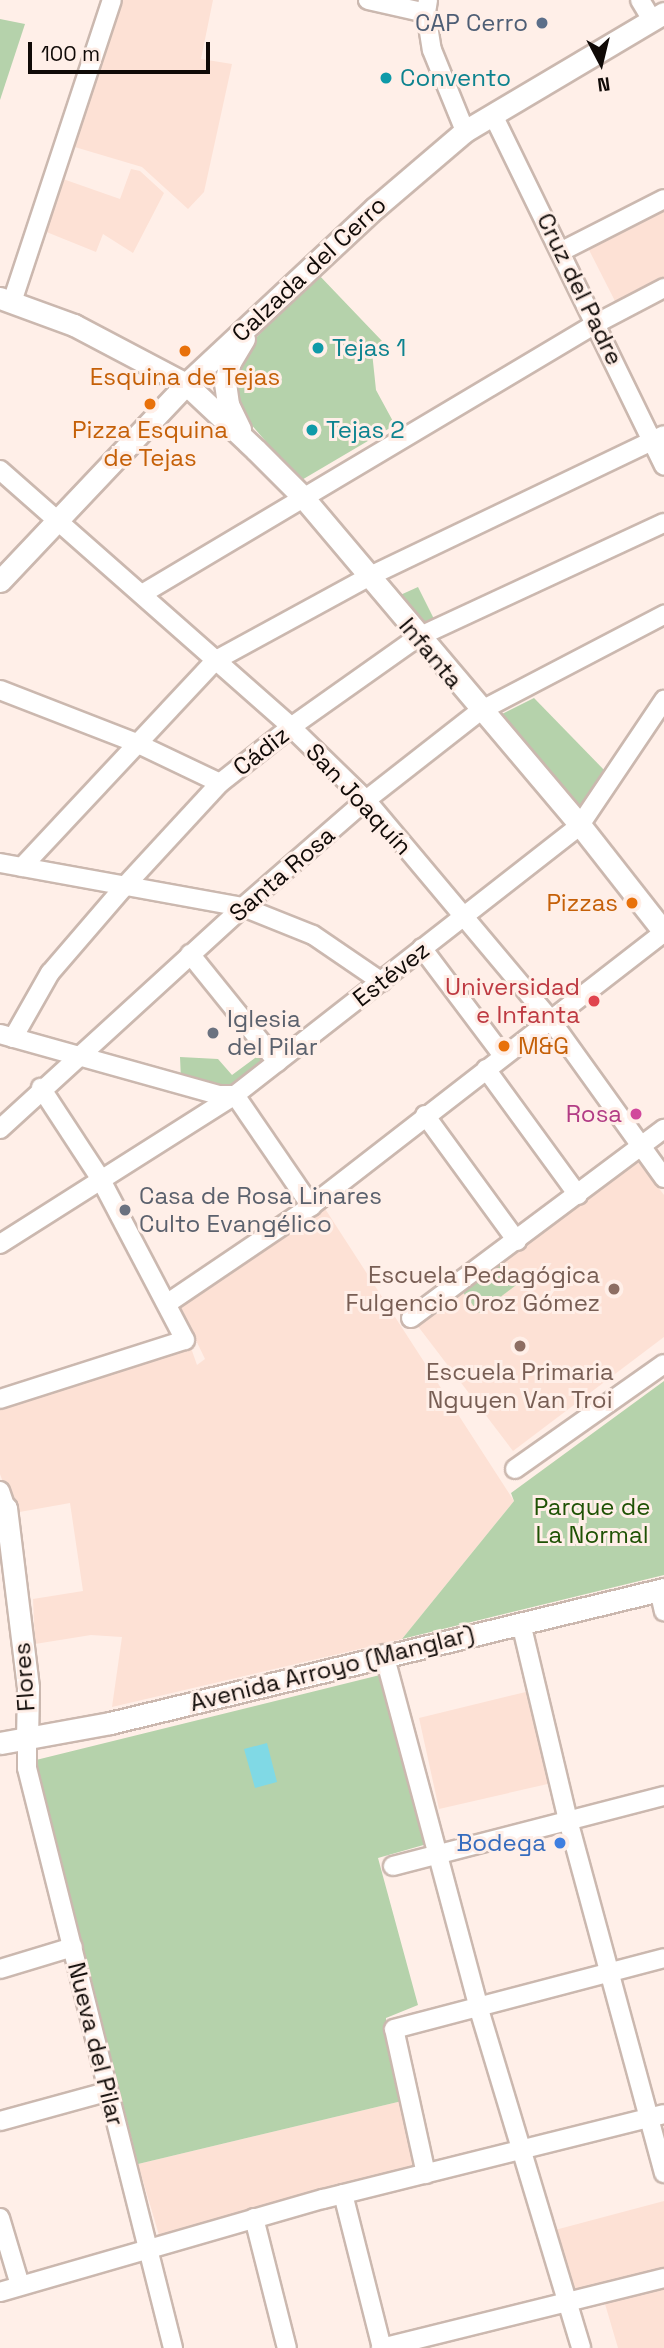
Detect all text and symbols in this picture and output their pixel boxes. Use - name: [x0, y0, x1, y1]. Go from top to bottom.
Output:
- place label: CAP Cerro: [415, 9, 528, 37]
- marker: CAP Cerro: [534, 15, 550, 31]
- scale bar: [32, 28, 214, 72]
- north arrow: [566, 28, 636, 98]
- text: 100 m: [41, 40, 100, 67]
- place label: Convento: [400, 64, 511, 92]
- marker: Convento: [378, 70, 394, 86]
- text: N: [596, 71, 611, 98]
- street label: Calzada del Cerro: [226, 190, 392, 348]
- street label: Cruz del Padre: [531, 208, 629, 370]
- place label: Tejas 1: [332, 334, 406, 362]
- marker: Tejas 1: [310, 340, 326, 356]
- marker: Esquina de Tejas: [177, 343, 193, 359]
- place label: Esquina de Tejas: [90, 363, 280, 391]
- marker: Pizza Esquina de Tejas: [142, 396, 158, 412]
- place label: Pizza Esquina de Tejas: [72, 416, 228, 472]
- place label: Tejas 2: [326, 416, 405, 444]
- marker: Tejas 2: [304, 422, 320, 438]
- street label: Infanta: [393, 612, 469, 694]
- street label: Cádiz: [227, 720, 295, 782]
- street label: San Joaquín: [300, 737, 418, 861]
- street label: Santa Rosa: [223, 820, 341, 928]
- place label: Pizzas: [546, 889, 618, 917]
- marker: Pizzas: [624, 895, 640, 911]
- street label: Estévez: [347, 935, 435, 1013]
- place label: Universidad e Infanta: [445, 973, 580, 1029]
- marker: Universidad e Infanta: [586, 993, 602, 1009]
- place label: Iglesia del Pilar: [227, 1005, 318, 1061]
- marker: Iglesia del Pilar: [205, 1025, 221, 1041]
- place label: M&G: [518, 1032, 569, 1060]
- marker: M&G: [496, 1038, 512, 1054]
- place label: Rosa: [566, 1100, 622, 1128]
- marker: Rosa: [628, 1106, 644, 1122]
- place label: Casa de Rosa Linares Culto Evangélico: [139, 1182, 382, 1238]
- marker: Casa de Rosa Linares Culto Evangélico: [117, 1202, 133, 1218]
- place label: Escuela Pedagógica Fulgencio Oroz Gómez: [346, 1261, 600, 1317]
- marker: Escuela Pedagógica Fulgencio Oroz Gómez: [606, 1281, 622, 1297]
- marker: Escuela Primaria Nguyen Van Troi: [512, 1338, 528, 1354]
- place label: Escuela Primaria Nguyen Van Troi: [426, 1358, 614, 1414]
- park label: Parque de La Normal: [534, 1493, 650, 1549]
- street label: Avenida Arroyo (Manglar): [187, 1619, 477, 1717]
- street label: Flores: [7, 1642, 41, 1712]
- place label: Bodega: [456, 1829, 546, 1857]
- marker: Bodega: [552, 1835, 568, 1851]
- street label: Nueva del Pilar: [62, 1959, 130, 2129]

